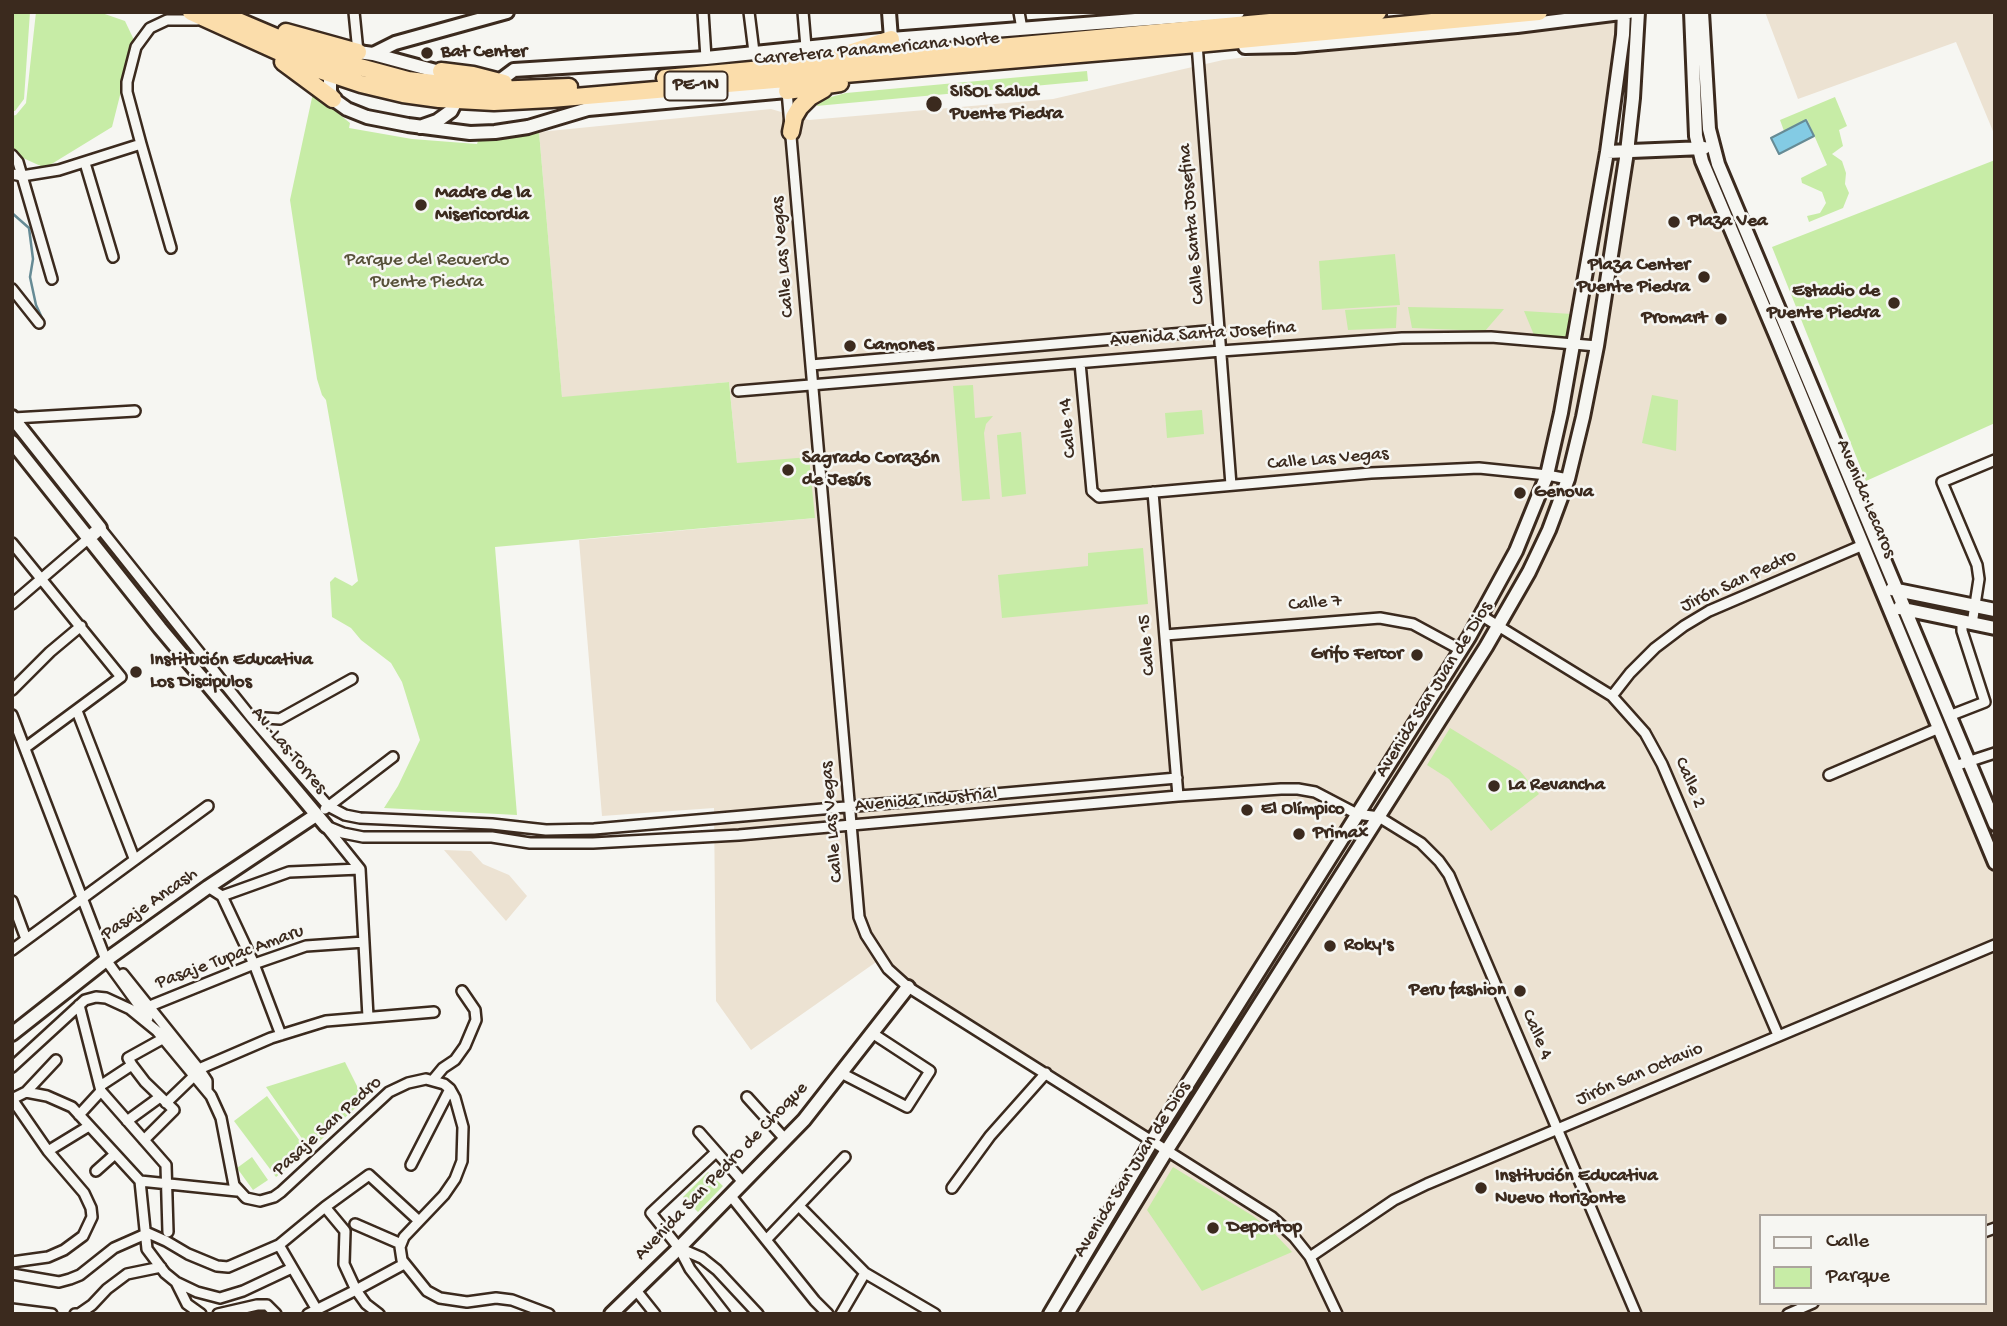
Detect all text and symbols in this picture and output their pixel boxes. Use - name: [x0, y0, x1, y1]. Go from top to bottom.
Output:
- street label: Carretera Panamericana Norte: [754, 28, 1000, 72]
- place label: Bat Center: [441, 42, 527, 64]
- marker: Bat Center: [419, 45, 435, 61]
- road number: PE-1N: [664, 72, 728, 100]
- place label: SISOL Salud Puente Piedra: [950, 82, 1063, 126]
- marker: SISOL Salud Puente Piedra: [924, 94, 944, 114]
- street label: Calle Santa Josefina: [1175, 143, 1211, 305]
- place label: Madre de la Misericordia: [435, 183, 531, 227]
- street label: Calle Las Vegas: [767, 196, 801, 318]
- marker: Madre de la Misericordia: [413, 197, 429, 213]
- place label: Plaza Vea: [1688, 211, 1768, 233]
- marker: Plaza Vea: [1666, 214, 1682, 230]
- park label: Parque del Recuerdo Puente Piedra: [345, 250, 509, 294]
- place label: Plaza Center Puente Piedra: [1577, 255, 1690, 299]
- marker: Plaza Center Puente Piedra: [1696, 269, 1712, 285]
- place label: Estadio de Puente Piedra: [1767, 281, 1880, 325]
- marker: Estadio de Puente Piedra: [1886, 295, 1902, 311]
- place label: Promart: [1641, 308, 1707, 330]
- marker: Promart: [1713, 311, 1729, 327]
- street label: Avenida Santa Josefina: [1109, 317, 1297, 353]
- place label: Camones: [864, 335, 934, 357]
- marker: Camones: [842, 338, 858, 354]
- street label: Calle 14: [1055, 397, 1083, 459]
- street label: Avenida Lecaros: [1830, 437, 1900, 561]
- street label: Calle Las Vegas: [1267, 443, 1389, 477]
- place label: Sagrado Corazón de Jesús: [802, 448, 940, 492]
- marker: Sagrado Corazón de Jesús: [780, 462, 796, 478]
- place label: Genova: [1534, 482, 1594, 504]
- marker: Genova: [1512, 485, 1528, 501]
- street label: Jirón San Pedro: [1677, 545, 1801, 619]
- street label: Calle 7: [1287, 590, 1343, 618]
- street label: Avenida San Juan de Dios: [1371, 598, 1499, 782]
- street label: Calle 15: [1134, 614, 1162, 676]
- place label: Grifo Fercor: [1311, 644, 1403, 666]
- marker: Grifo Fercor: [1409, 647, 1425, 663]
- place label: Institución Educativa Los Discipulos: [150, 650, 313, 694]
- marker: Institución Educativa Los Discipulos: [128, 664, 144, 680]
- street label: Av. Las Torres: [245, 703, 331, 799]
- street label: Calle 2: [1668, 754, 1710, 812]
- street label: Calle Las Vegas: [816, 761, 850, 883]
- place label: La Revancha: [1508, 775, 1605, 797]
- marker: La Revancha: [1486, 778, 1502, 794]
- street label: Avenida Industrial: [854, 783, 998, 819]
- place label: El Olímpico: [1261, 799, 1345, 821]
- marker: El Olímpico: [1239, 802, 1255, 818]
- place label: Primax: [1313, 823, 1368, 845]
- marker: Primax: [1291, 826, 1307, 842]
- street label: Pasaje Ancash: [97, 863, 203, 947]
- street label: Pasaje Tupac Amaru: [153, 921, 307, 995]
- place label: Roky's: [1344, 935, 1393, 957]
- marker: Roky's: [1322, 938, 1338, 954]
- place label: Peru fashion: [1409, 980, 1506, 1002]
- marker: Peru fashion: [1512, 983, 1528, 999]
- street label: Calle 4: [1515, 1006, 1557, 1064]
- street label: Jirón San Octavio: [1573, 1038, 1707, 1112]
- street label: Pasaje San Pedro: [269, 1072, 387, 1182]
- street label: Avenida San Pedro de Choque: [630, 1078, 814, 1266]
- street label: Avenida San Juan de Dios: [1069, 1078, 1197, 1262]
- place label: Institución Educativa Nuevo Horizonte: [1495, 1166, 1658, 1210]
- marker: Institución Educativa Nuevo Horizonte: [1473, 1180, 1489, 1196]
- legend: [1758, 1214, 1986, 1305]
- place label: Deportop: [1227, 1217, 1302, 1239]
- marker: Deportop: [1205, 1220, 1221, 1236]
- text: Calle: [1826, 1230, 1869, 1255]
- text: Parque: [1826, 1265, 1890, 1290]

